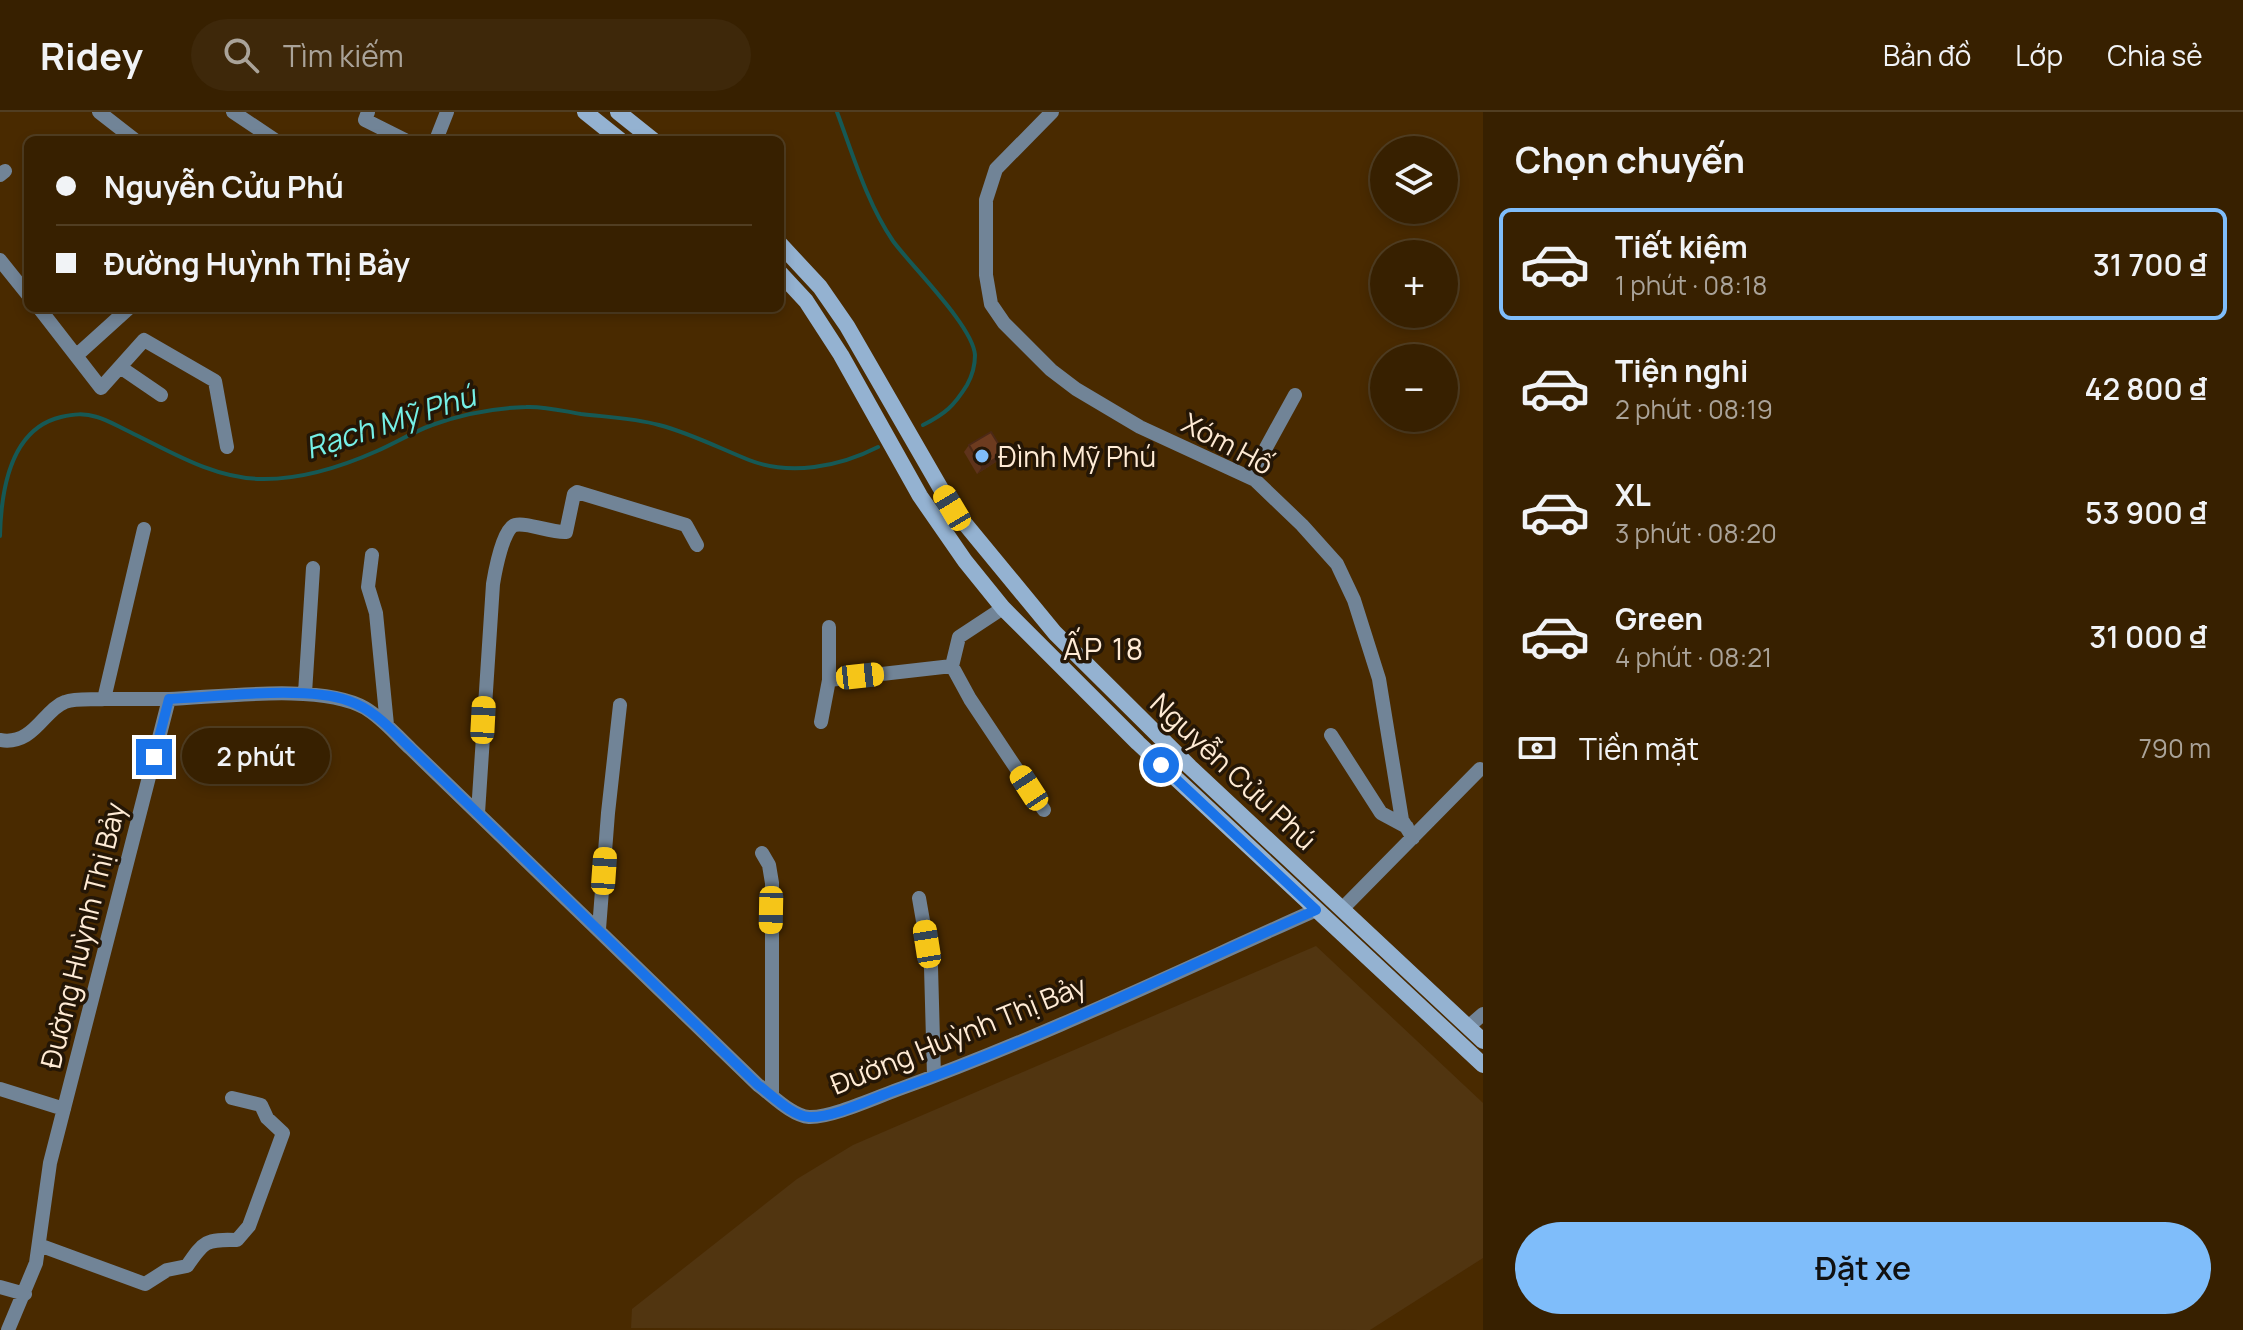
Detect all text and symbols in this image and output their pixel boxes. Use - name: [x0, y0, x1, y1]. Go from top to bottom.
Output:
- search box: [191, 19, 751, 91]
- text: Ridey: [40, 29, 143, 81]
- icon: search: [219, 33, 263, 77]
- text: Tìm kiếm: [283, 35, 404, 76]
- text: Bản đồ: [1883, 36, 1971, 74]
- text: Lớp: [2015, 36, 2063, 74]
- text: Chia sẻ: [2107, 36, 2203, 74]
- text: Chọn chuyến: [1515, 135, 1745, 184]
- map controls: [1370, 136, 1458, 432]
- button: layers: [1370, 136, 1458, 224]
- text: Nguyễn Cửu Phú: [104, 166, 344, 207]
- text: Tiết kiệm: [1615, 226, 1748, 267]
- icon: car: [1519, 228, 1591, 300]
- button: +: [1370, 240, 1458, 328]
- text: Đường Huỳnh Thị Bảy: [104, 243, 410, 284]
- text: 31 700 ₫: [2093, 244, 2207, 285]
- text: 1 phút · 08:18: [1615, 267, 1767, 303]
- button: −: [1370, 344, 1458, 432]
- text: Tiện nghi: [1615, 350, 1748, 391]
- icon: car: [1519, 352, 1591, 424]
- text: 42 800 ₫: [2084, 368, 2207, 409]
- water label: Rạch Mỹ Phú: [300, 374, 482, 468]
- text: 2 phút · 08:19: [1615, 391, 1773, 427]
- street label: Xóm Hố: [1176, 403, 1280, 483]
- place label: Đình Mỹ Phú: [998, 437, 1156, 475]
- marker: Đình Mỹ Phú: [973, 447, 991, 465]
- text: XL: [1615, 474, 1651, 515]
- icon: car: [1519, 476, 1591, 548]
- car: [929, 481, 975, 535]
- text: 53 900 ₫: [2085, 492, 2207, 533]
- text: 3 phút · 08:20: [1615, 515, 1777, 551]
- text: Green: [1615, 598, 1703, 639]
- icon: car: [1519, 600, 1591, 672]
- text: 31 000 ₫: [2089, 616, 2207, 657]
- district label: ẤP 18: [1063, 627, 1145, 669]
- text: 4 phút · 08:21: [1615, 639, 1772, 675]
- car: [835, 662, 885, 690]
- street label: Nguyễn Cửu Phú: [1143, 684, 1325, 858]
- car: [470, 695, 496, 745]
- icon: cash: [1515, 726, 1559, 770]
- text: Tiền mặt: [1579, 728, 1699, 769]
- callout: 2 phút: [182, 729, 330, 785]
- text: 790 m: [2139, 730, 2211, 766]
- text: 2 phút: [216, 738, 296, 774]
- route end: [136, 739, 172, 775]
- route start: [1143, 747, 1179, 783]
- car: [1006, 761, 1052, 815]
- street label: Đường Huỳnh Thị Bảy: [31, 798, 133, 1072]
- car: [590, 846, 618, 896]
- car: [759, 886, 783, 934]
- car: [911, 918, 943, 970]
- street label: Đường Huỳnh Thị Bảy: [824, 965, 1092, 1103]
- button: Đặt xe: [1515, 1222, 2211, 1314]

